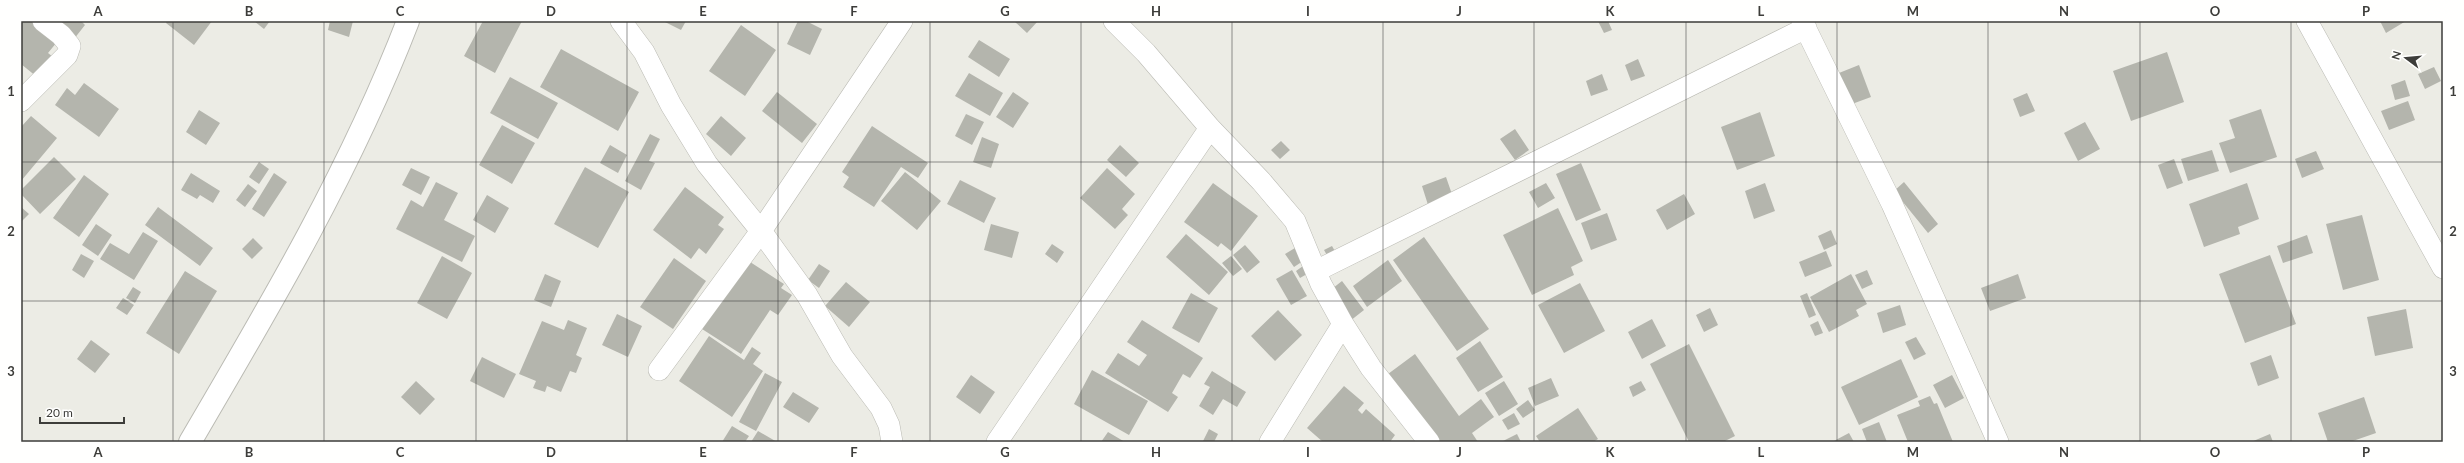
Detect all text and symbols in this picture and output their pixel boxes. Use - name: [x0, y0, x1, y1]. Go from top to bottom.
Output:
- text: A: [92, 3, 103, 19]
- text: B: [245, 3, 254, 19]
- text: C: [396, 3, 405, 19]
- text: D: [546, 3, 556, 19]
- text: E: [699, 3, 707, 19]
- text: F: [850, 3, 858, 19]
- text: G: [1000, 3, 1010, 19]
- text: H: [1151, 3, 1161, 19]
- text: I: [1306, 3, 1310, 19]
- text: J: [1456, 3, 1462, 19]
- text: K: [1606, 3, 1616, 19]
- text: L: [1758, 3, 1765, 19]
- text: M: [1907, 3, 1919, 19]
- text: N: [2059, 3, 2069, 19]
- text: O: [2210, 3, 2221, 19]
- text: P: [2362, 3, 2370, 19]
- north arrow: [2386, 38, 2426, 78]
- text: N: [2388, 49, 2403, 61]
- text: 1: [7, 83, 15, 99]
- text: 1: [2449, 83, 2457, 99]
- text: 2: [7, 223, 15, 239]
- text: 2: [2449, 223, 2457, 239]
- text: 3: [7, 363, 15, 379]
- text: 3: [2449, 363, 2457, 379]
- scale bar: [40, 399, 124, 425]
- text: 20 m: [46, 405, 73, 420]
- text: A: [92, 444, 103, 460]
- text: B: [245, 444, 254, 460]
- text: C: [396, 444, 405, 460]
- text: D: [546, 444, 556, 460]
- text: E: [699, 444, 707, 460]
- text: F: [850, 444, 858, 460]
- text: G: [1000, 444, 1010, 460]
- text: H: [1151, 444, 1161, 460]
- text: I: [1306, 444, 1310, 460]
- text: J: [1456, 444, 1462, 460]
- text: K: [1606, 444, 1616, 460]
- text: L: [1758, 444, 1765, 460]
- text: M: [1907, 444, 1919, 460]
- text: N: [2059, 444, 2069, 460]
- text: O: [2210, 444, 2221, 460]
- text: P: [2362, 444, 2370, 460]

